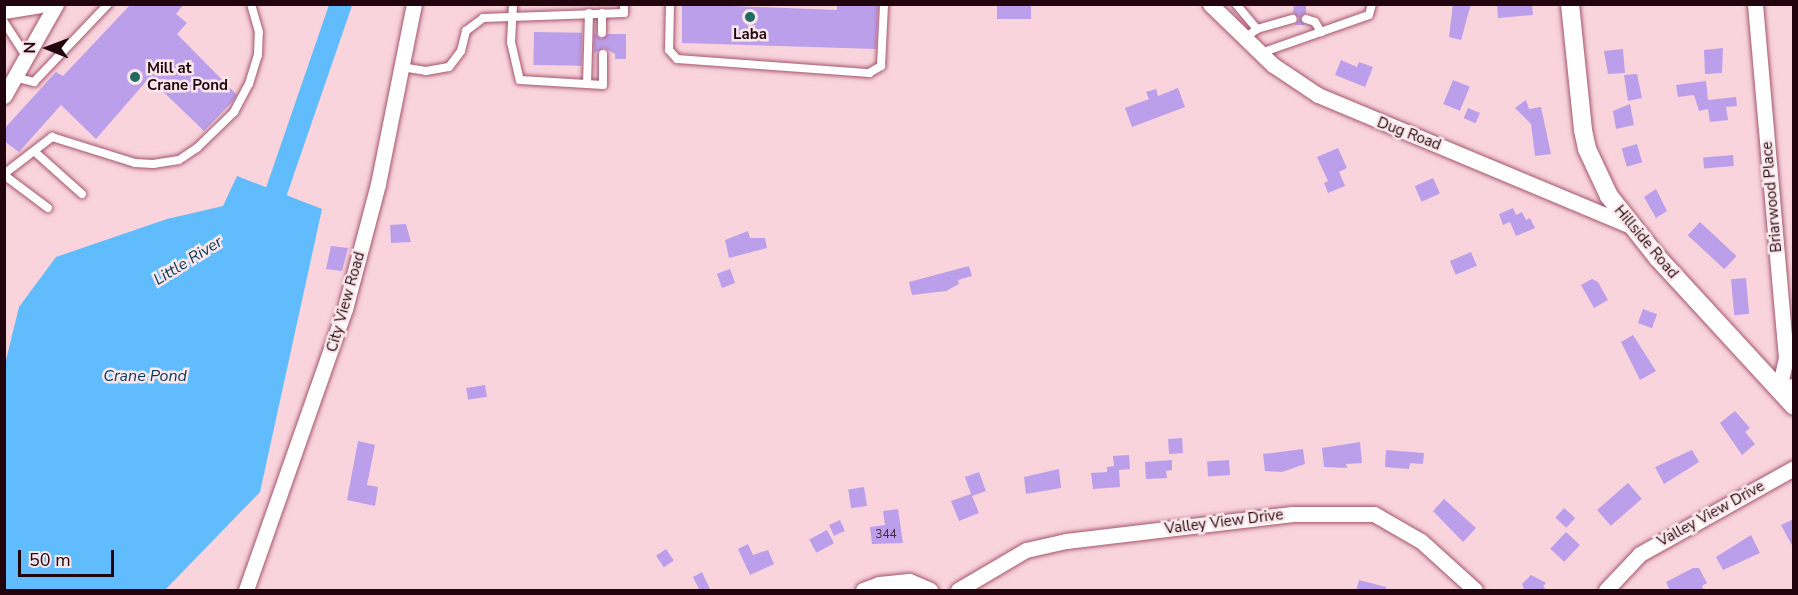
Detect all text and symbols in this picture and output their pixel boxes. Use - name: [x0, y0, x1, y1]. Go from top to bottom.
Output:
- marker: Laba: [743, 10, 757, 24]
- north arrow: [18, 18, 78, 78]
- place label: Laba: [733, 26, 767, 44]
- text: N: [19, 42, 41, 54]
- place label: Mill at Crane Pond: [147, 59, 228, 94]
- marker: Mill at Crane Pond: [128, 70, 142, 84]
- street label: Dug Road: [1374, 114, 1444, 154]
- street label: Briarwood Place: [1758, 141, 1786, 253]
- street label: Hillside Road: [1610, 202, 1682, 282]
- water label: Little River: [150, 232, 226, 290]
- street label: City View Road: [323, 250, 369, 354]
- water label: Crane Pond: [103, 366, 187, 386]
- street label: Valley View Drive: [1654, 477, 1768, 551]
- street label: Valley View Drive: [1164, 506, 1284, 538]
- house number: 344: [875, 528, 897, 542]
- scale bar: [21, 538, 117, 576]
- text: 50 m: [29, 548, 71, 572]

